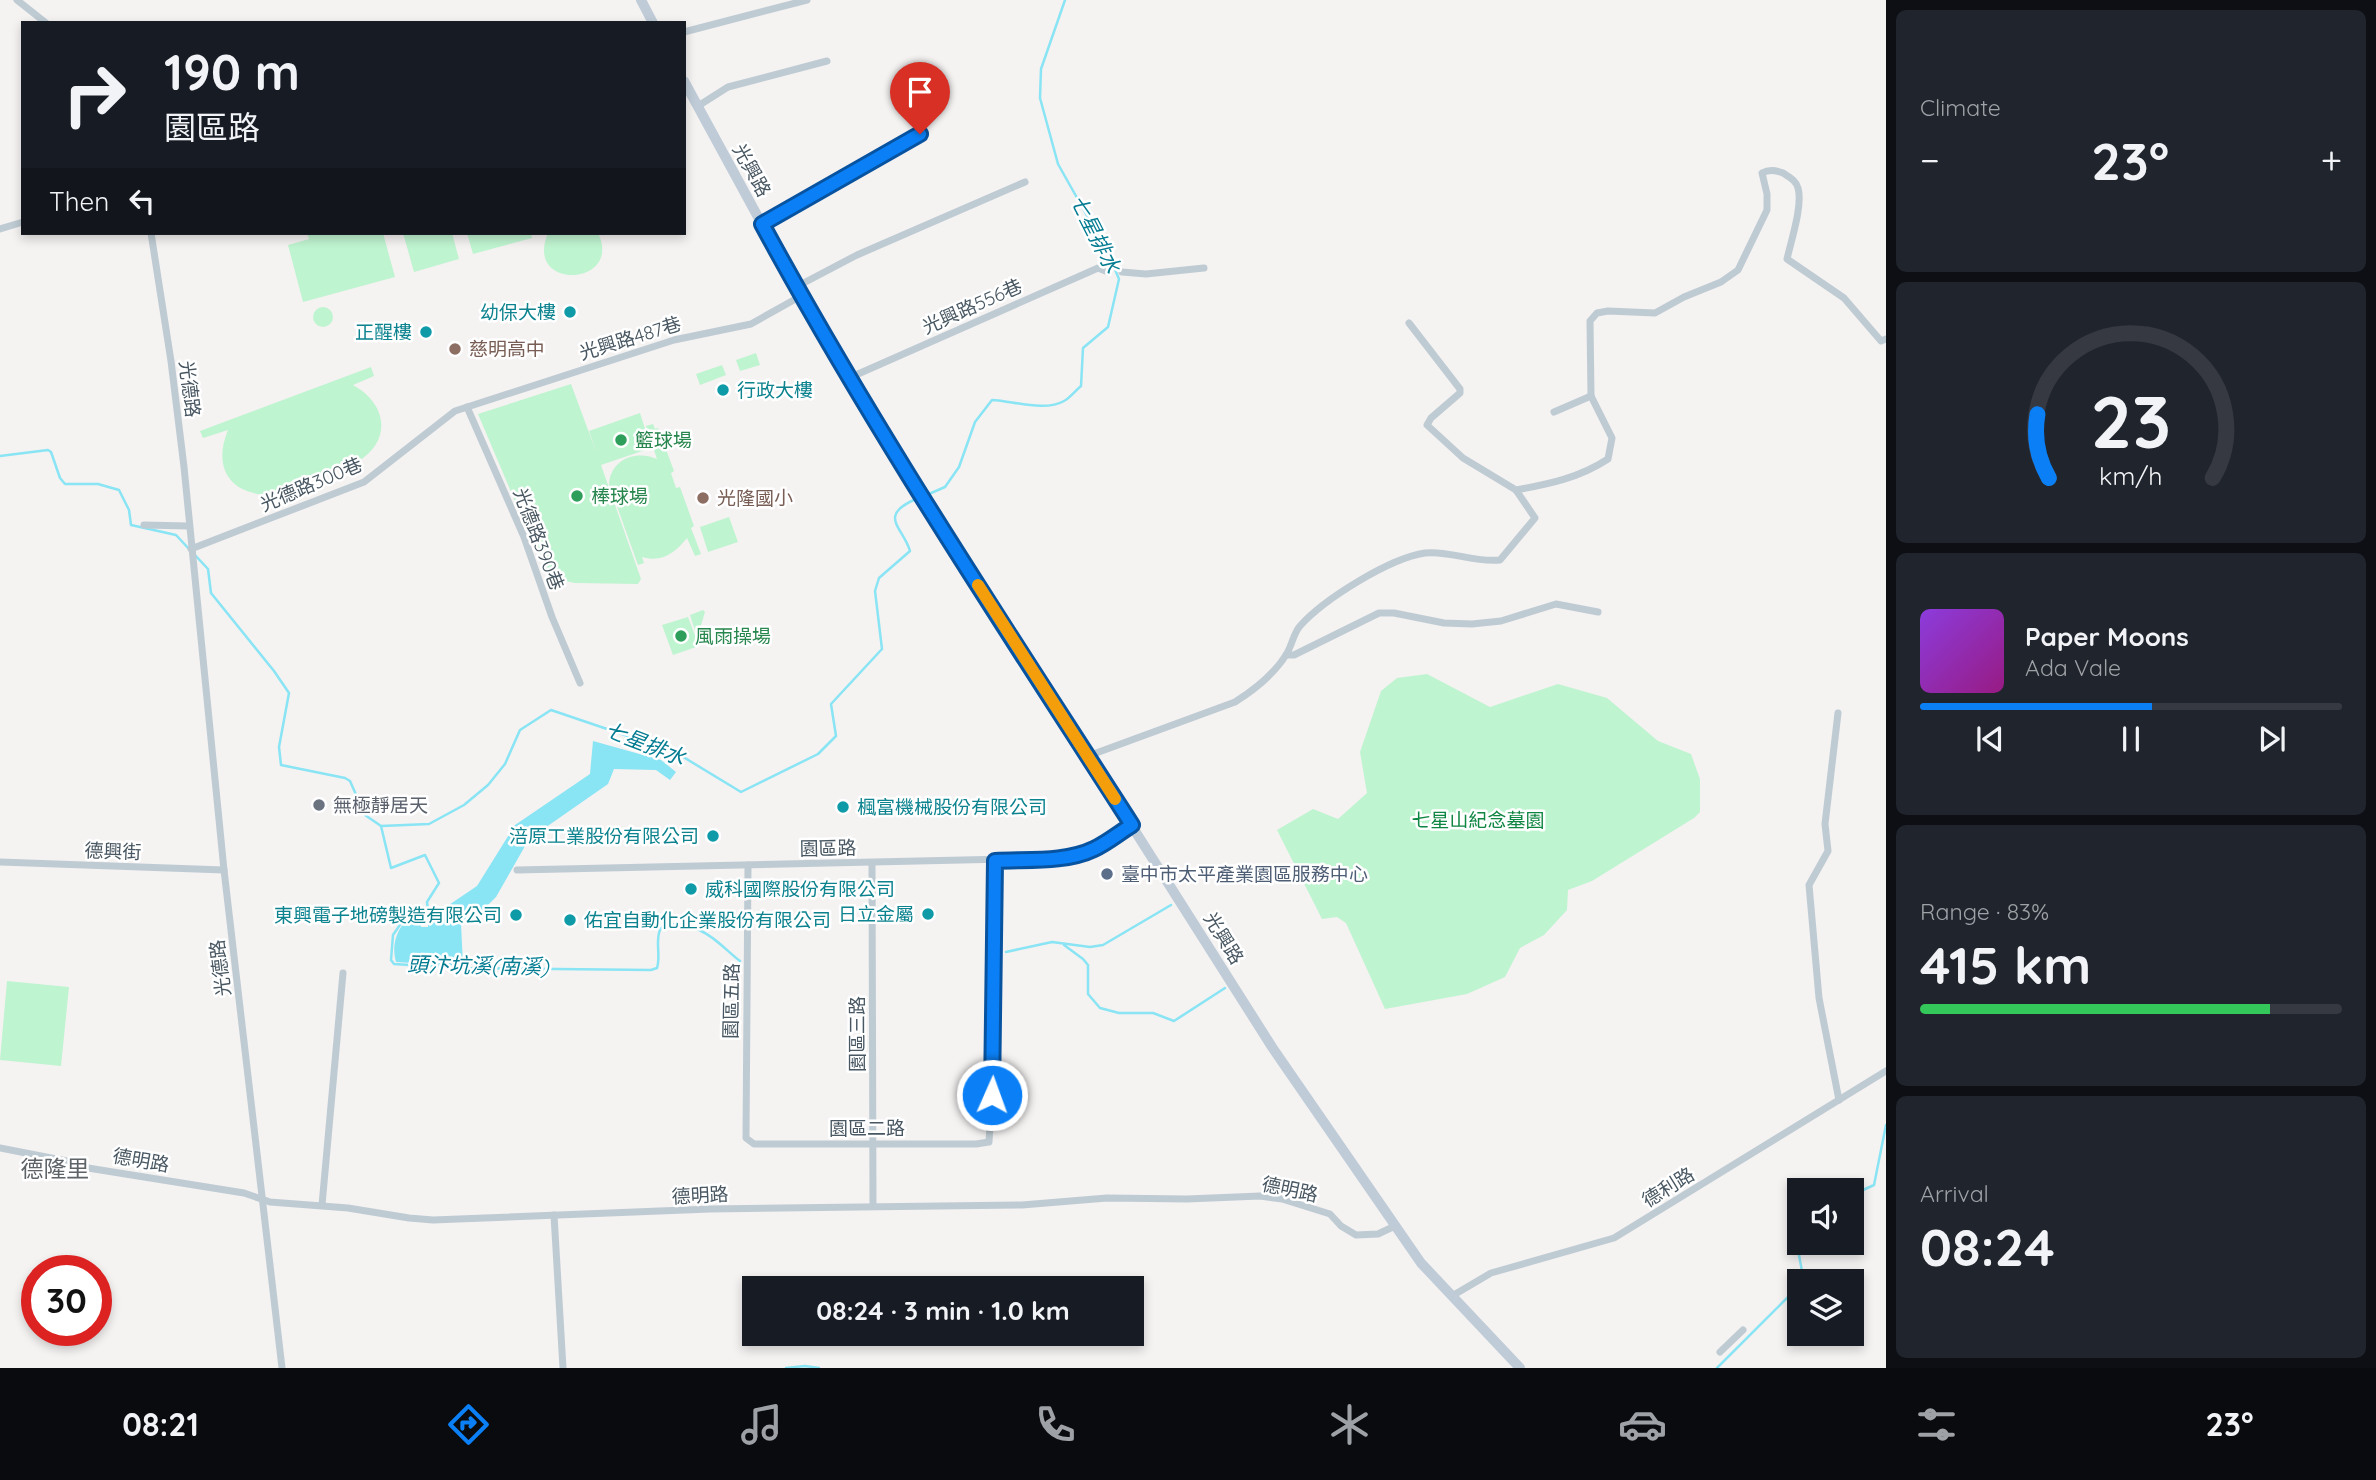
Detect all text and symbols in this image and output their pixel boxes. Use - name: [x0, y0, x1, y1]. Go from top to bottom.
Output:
- text: 190 m: [164, 41, 300, 102]
- icon: right: [49, 49, 140, 140]
- pin: [890, 62, 950, 134]
- icon: arrive: [901, 73, 939, 111]
- text: Climate: [1920, 93, 2001, 122]
- text: 園區路: [164, 107, 260, 147]
- text: 23°: [2091, 128, 2169, 193]
- text: −: [1920, 136, 1940, 184]
- text: +: [2321, 136, 2342, 184]
- street label: 光興路: [728, 139, 776, 201]
- icon: left: [123, 182, 161, 220]
- text: Then: [49, 185, 109, 218]
- water label: 七星排水: [1065, 190, 1127, 278]
- street label: 光興路556巷: [918, 273, 1026, 339]
- place label: 幼保大樓: [480, 300, 556, 324]
- marker: 幼保大樓: [562, 304, 578, 320]
- street label: 光興路487巷: [576, 311, 684, 365]
- place label: 正醒樓: [355, 320, 412, 344]
- marker: 正醒樓: [418, 324, 434, 340]
- place label: 慈明高中: [469, 337, 545, 361]
- marker: 慈明高中: [447, 341, 463, 357]
- street label: 光德路: [175, 359, 205, 419]
- text: 23: [2091, 376, 2171, 467]
- place label: 行政大樓: [737, 378, 813, 402]
- marker: 行政大樓: [715, 382, 731, 398]
- place label: 籃球場: [635, 428, 692, 452]
- marker: 籃球場: [613, 432, 629, 448]
- street label: 光德路300巷: [256, 452, 366, 516]
- text: km/h: [2099, 460, 2163, 491]
- street label: 光德路390巷: [508, 484, 570, 594]
- place label: 棒球場: [591, 484, 648, 508]
- place label: 光隆國小: [717, 486, 793, 510]
- marker: 棒球場: [569, 488, 585, 504]
- marker: 光隆國小: [695, 490, 711, 506]
- text: Paper Moons: [2025, 620, 2189, 653]
- place label: 風雨操場: [695, 624, 771, 648]
- marker: 風雨操場: [673, 628, 689, 644]
- text: Ada Vale: [2025, 653, 2121, 682]
- water label: 七星排水: [601, 716, 690, 771]
- icon: previous: [1971, 720, 2009, 758]
- icon: pause: [2112, 720, 2150, 758]
- icon: next: [2253, 720, 2291, 758]
- place label: 無極靜居天: [333, 793, 428, 817]
- place label: 楓富機械股份有限公司: [857, 795, 1047, 819]
- marker: 無極靜居天: [311, 797, 327, 813]
- marker: 楓富機械股份有限公司: [835, 799, 851, 815]
- park label: 七星山紀念墓園: [1411, 808, 1545, 832]
- place label: 涪原工業股份有限公司: [509, 824, 699, 848]
- marker: 涪原工業股份有限公司: [705, 828, 721, 844]
- street label: 園區路: [799, 836, 857, 860]
- street label: 德興街: [84, 838, 142, 864]
- place label: 臺中市太平產業園區服務中心: [1121, 862, 1368, 886]
- marker: 臺中市太平產業園區服務中心: [1099, 866, 1115, 882]
- place label: 威科國際股份有限公司: [705, 877, 895, 901]
- marker: 威科國際股份有限公司: [683, 881, 699, 897]
- text: Range · 83%: [1920, 897, 2049, 926]
- place label: 日立金屬: [838, 902, 914, 926]
- place label: 東興電子地磅製造有限公司: [274, 903, 502, 927]
- marker: 日立金屬: [920, 906, 936, 922]
- marker: 東興電子地磅製造有限公司: [508, 907, 524, 923]
- street label: 光興路: [1199, 907, 1249, 969]
- place label: 佑宜自動化企業股份有限公司: [584, 908, 831, 932]
- marker: 佑宜自動化企業股份有限公司: [562, 912, 578, 928]
- text: 415 km: [1920, 932, 2091, 997]
- street label: 光德路: [205, 938, 235, 998]
- water label: 頭汴坑溪(南溪): [407, 951, 550, 979]
- street label: 園區五路: [718, 963, 744, 1039]
- street label: 園區三路: [845, 996, 869, 1072]
- position arrow: [955, 1058, 1029, 1132]
- street label: 園區二路: [829, 1116, 905, 1140]
- street label: 德明路: [111, 1143, 171, 1177]
- district label: 德隆里: [21, 1154, 90, 1183]
- street label: 德利路: [1637, 1162, 1699, 1212]
- street label: 德明路: [1260, 1171, 1320, 1207]
- map controls: [1787, 1178, 1864, 1346]
- button: sound: [1787, 1178, 1864, 1255]
- text: Arrival: [1920, 1179, 1989, 1208]
- street label: 德明路: [671, 1182, 729, 1208]
- text: 08:24: [1920, 1214, 2055, 1279]
- speed limit sign: 30: [21, 1255, 112, 1346]
- button: layers: [1787, 1269, 1864, 1346]
- text: 08:24 · 3 min · 1.0 km: [816, 1294, 1070, 1327]
- icon: directions: [444, 1400, 493, 1449]
- icon: music: [737, 1400, 786, 1449]
- icon: phone: [1031, 1400, 1080, 1449]
- icon: climate: [1325, 1400, 1374, 1449]
- icon: car: [1618, 1400, 1667, 1449]
- icon: filters: [1912, 1400, 1961, 1449]
- text: 08:21: [122, 1404, 199, 1444]
- text: 23°: [2206, 1404, 2254, 1444]

